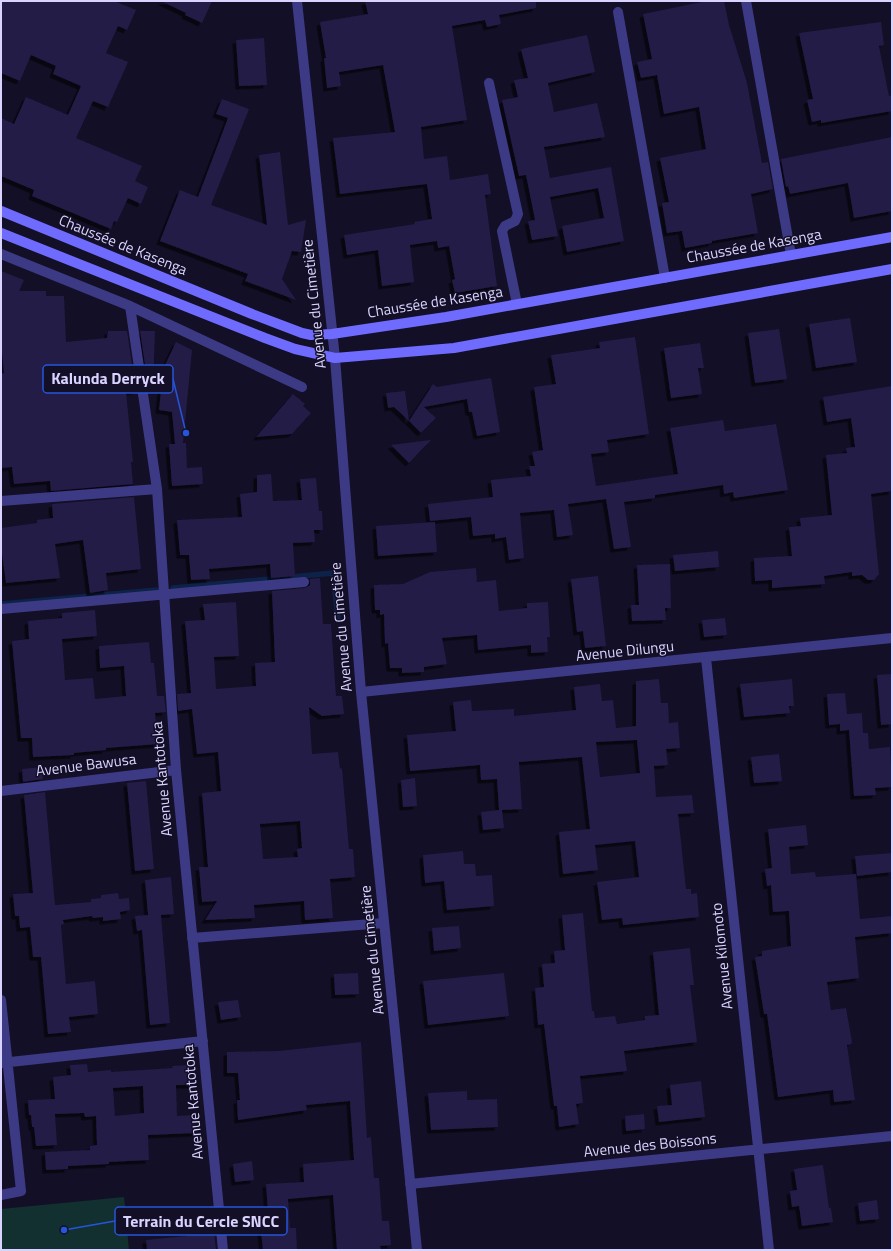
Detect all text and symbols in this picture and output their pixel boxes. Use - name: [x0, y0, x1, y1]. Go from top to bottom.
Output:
- street label: Chaussée de Kasenga: [55, 208, 191, 281]
- street label: Chaussée de Kasenga: [685, 222, 824, 269]
- street label: Avenue du Cimetière: [295, 238, 332, 370]
- street label: Chaussée de Kasenga: [366, 279, 505, 324]
- callout: Kalunda Derryck: [43, 365, 173, 393]
- text: Kalunda Derryck: [51, 366, 166, 390]
- street label: Avenue du Cimetière: [323, 561, 358, 693]
- street label: Avenue Dilungu: [575, 634, 675, 667]
- street label: Avenue Kantotoka: [145, 720, 178, 837]
- street label: Avenue Bawusa: [34, 747, 138, 782]
- street label: Avenue du Cimetière: [353, 884, 390, 1016]
- street label: Avenue Kilomoto: [704, 902, 739, 1010]
- street label: Avenue Kantotoka: [176, 1043, 209, 1160]
- street label: Avenue des Boissons: [582, 1126, 717, 1163]
- callout: Terrain du Cercle SNCC: [115, 1207, 287, 1235]
- text: Terrain du Cercle SNCC: [123, 1209, 279, 1233]

